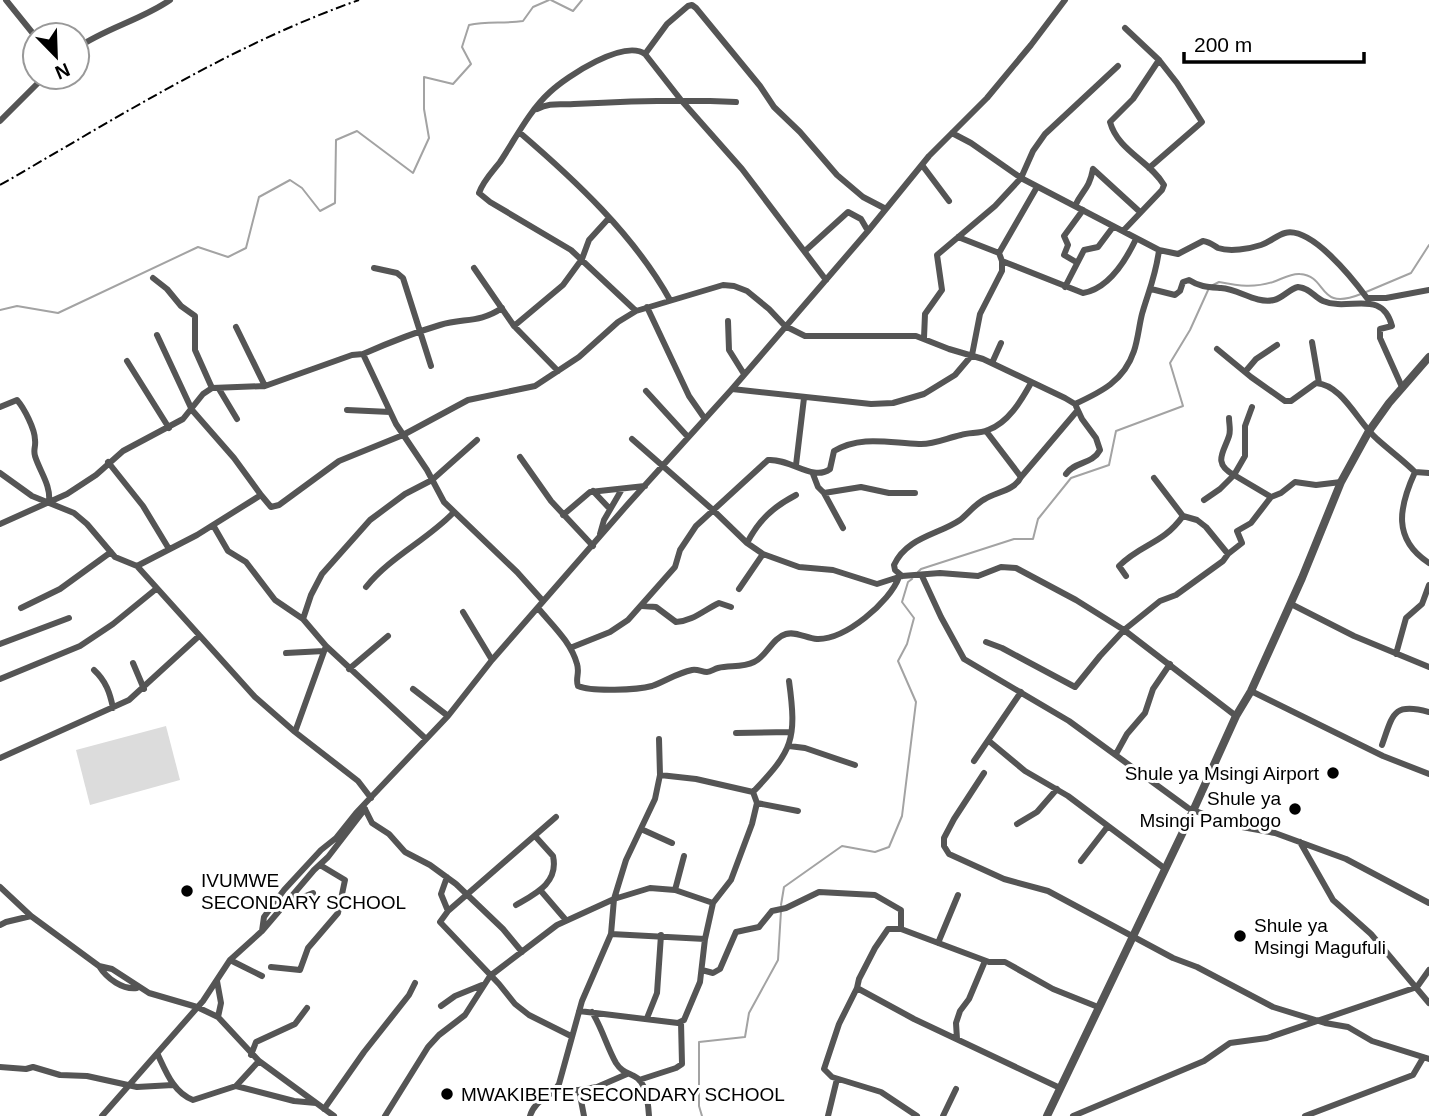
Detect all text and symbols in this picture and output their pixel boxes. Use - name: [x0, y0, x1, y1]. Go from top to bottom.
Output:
- north arrow: [21, 21, 91, 91]
- scale bar: [1184, 21, 1364, 65]
- text: 200 m: [1194, 33, 1252, 56]
- text: N: [52, 59, 73, 84]
- place label: Shule ya Msingi Airport: [1125, 763, 1320, 784]
- marker: Shule ya Msingi Airport: [1325, 765, 1341, 781]
- place label: Shule ya Msingi Pambogo: [1139, 788, 1281, 831]
- marker: Shule ya Msingi Pambogo: [1287, 801, 1303, 817]
- place label: IVUMWE SECONDARY SCHOOL: [201, 870, 406, 913]
- marker: IVUMWE SECONDARY SCHOOL: [179, 883, 195, 899]
- place label: Shule ya Msingi Magufuli: [1254, 915, 1386, 958]
- marker: Shule ya Msingi Magufuli: [1232, 928, 1248, 944]
- place label: MWAKIBETE SECONDARY SCHOOL: [461, 1084, 785, 1105]
- marker: MWAKIBETE SECONDARY SCHOOL: [439, 1086, 455, 1102]

